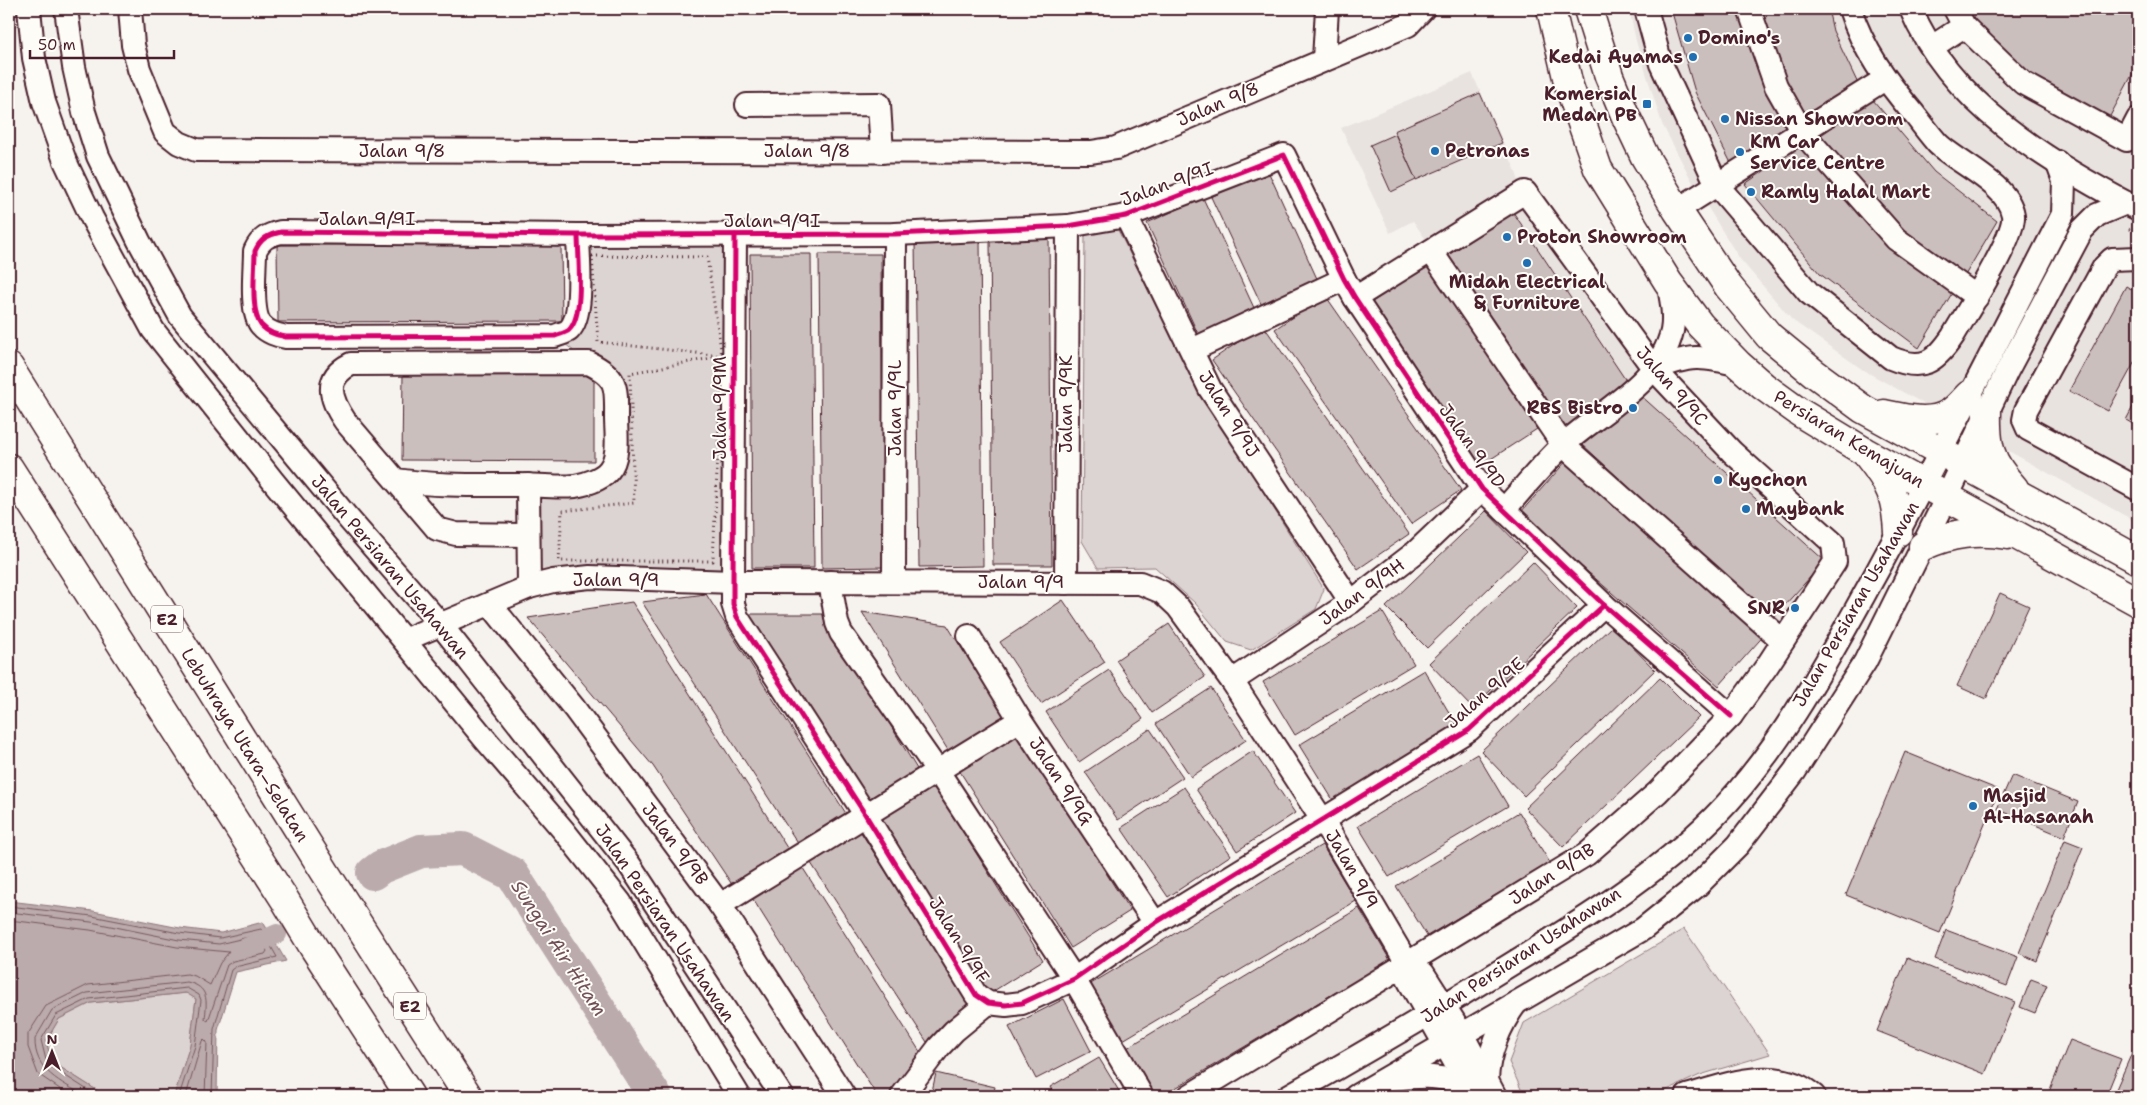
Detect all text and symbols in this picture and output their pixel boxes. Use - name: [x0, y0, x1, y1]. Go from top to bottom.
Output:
- place label: Domino's: [1698, 26, 1780, 50]
- scale bar: [30, 28, 174, 60]
- marker: Domino's: [1682, 32, 1694, 44]
- text: 50 m: [38, 35, 76, 55]
- place label: Kedai Ayamas: [1548, 45, 1683, 69]
- marker: Kedai Ayamas: [1687, 51, 1699, 63]
- street label: Jalan 9/8: [1173, 76, 1263, 132]
- place label: Komersial Medan PB: [1542, 82, 1637, 127]
- marker: Komersial Medan PB: [1641, 98, 1653, 110]
- place label: Nissan Showroom: [1735, 107, 1904, 131]
- marker: Nissan Showroom: [1719, 113, 1731, 125]
- place label: KM Car Service Centre: [1750, 130, 1885, 175]
- street label: Jalan 9/8: [359, 139, 445, 163]
- street label: Jalan 9/8: [764, 139, 850, 163]
- place label: Petronas: [1445, 139, 1530, 163]
- marker: Petronas: [1429, 145, 1441, 157]
- marker: KM Car Service Centre: [1734, 146, 1746, 158]
- street label: Jalan 9/9I: [1117, 156, 1217, 212]
- place label: Ramly Halal Mart: [1761, 180, 1931, 204]
- marker: Ramly Halal Mart: [1745, 186, 1757, 198]
- street label: Jalan 9/9I: [319, 207, 415, 231]
- street label: Jalan 9/9I: [724, 209, 820, 233]
- place label: Proton Showroom: [1517, 225, 1687, 249]
- marker: Proton Showroom: [1501, 231, 1513, 243]
- marker: Midah Electrical & Furniture: [1521, 257, 1533, 269]
- place label: Midah Electrical & Furniture: [1449, 270, 1605, 315]
- street label: Jalan 9/9C: [1631, 341, 1713, 431]
- street label: Jalan 9/9K: [1054, 354, 1078, 453]
- street label: Jalan 9/9M: [708, 356, 732, 460]
- street label: Jalan 9/9L: [883, 360, 907, 456]
- street label: Jalan 9/9J: [1193, 366, 1265, 462]
- street label: Persiaran Kemajuan: [1769, 384, 1929, 494]
- place label: RBS Bistro: [1526, 396, 1623, 420]
- street label: Jalan 9/9D: [1433, 399, 1511, 493]
- marker: RBS Bistro: [1627, 402, 1639, 414]
- place label: Kyochon: [1728, 468, 1807, 492]
- street label: Jalan Persiaran Usahawan: [306, 470, 474, 664]
- marker: Kyochon: [1712, 474, 1724, 486]
- place label: Maybank: [1756, 497, 1845, 521]
- street label: Jalan Persiaran Usahawan: [1787, 497, 1925, 711]
- marker: Maybank: [1740, 503, 1752, 515]
- street label: Jalan 9/9H: [1314, 553, 1410, 631]
- street label: Jalan 9/9: [573, 568, 659, 592]
- street label: Jalan 9/9: [978, 570, 1064, 594]
- place label: SNR: [1747, 596, 1785, 620]
- marker: SNR: [1789, 602, 1801, 614]
- road number: E2: [151, 606, 183, 632]
- street label: Lebuhraya Utara–Selatan: [175, 644, 315, 846]
- street label: Jalan 9/9E: [1440, 652, 1530, 734]
- street label: Jalan 9/9G: [1024, 732, 1099, 830]
- place label: Masjid Al-Hasanah: [1983, 784, 2094, 829]
- street label: Jalan 9/9B: [636, 798, 714, 890]
- marker: Masjid Al-Hasanah: [1967, 800, 1979, 812]
- street label: Jalan Persiaran Usahawan: [590, 819, 740, 1027]
- street label: Jalan 9/9: [1320, 825, 1384, 913]
- street label: Jalan 9/9B: [1505, 837, 1599, 911]
- water label: Sungai Air Hitam: [506, 875, 612, 1021]
- street label: Jalan Persiaran Usahawan: [1417, 881, 1625, 1029]
- street label: Jalan 9/9F: [923, 892, 995, 988]
- road number: E2: [394, 992, 426, 1019]
- north arrow: [28, 1028, 78, 1078]
- text: N: [46, 1030, 58, 1048]

